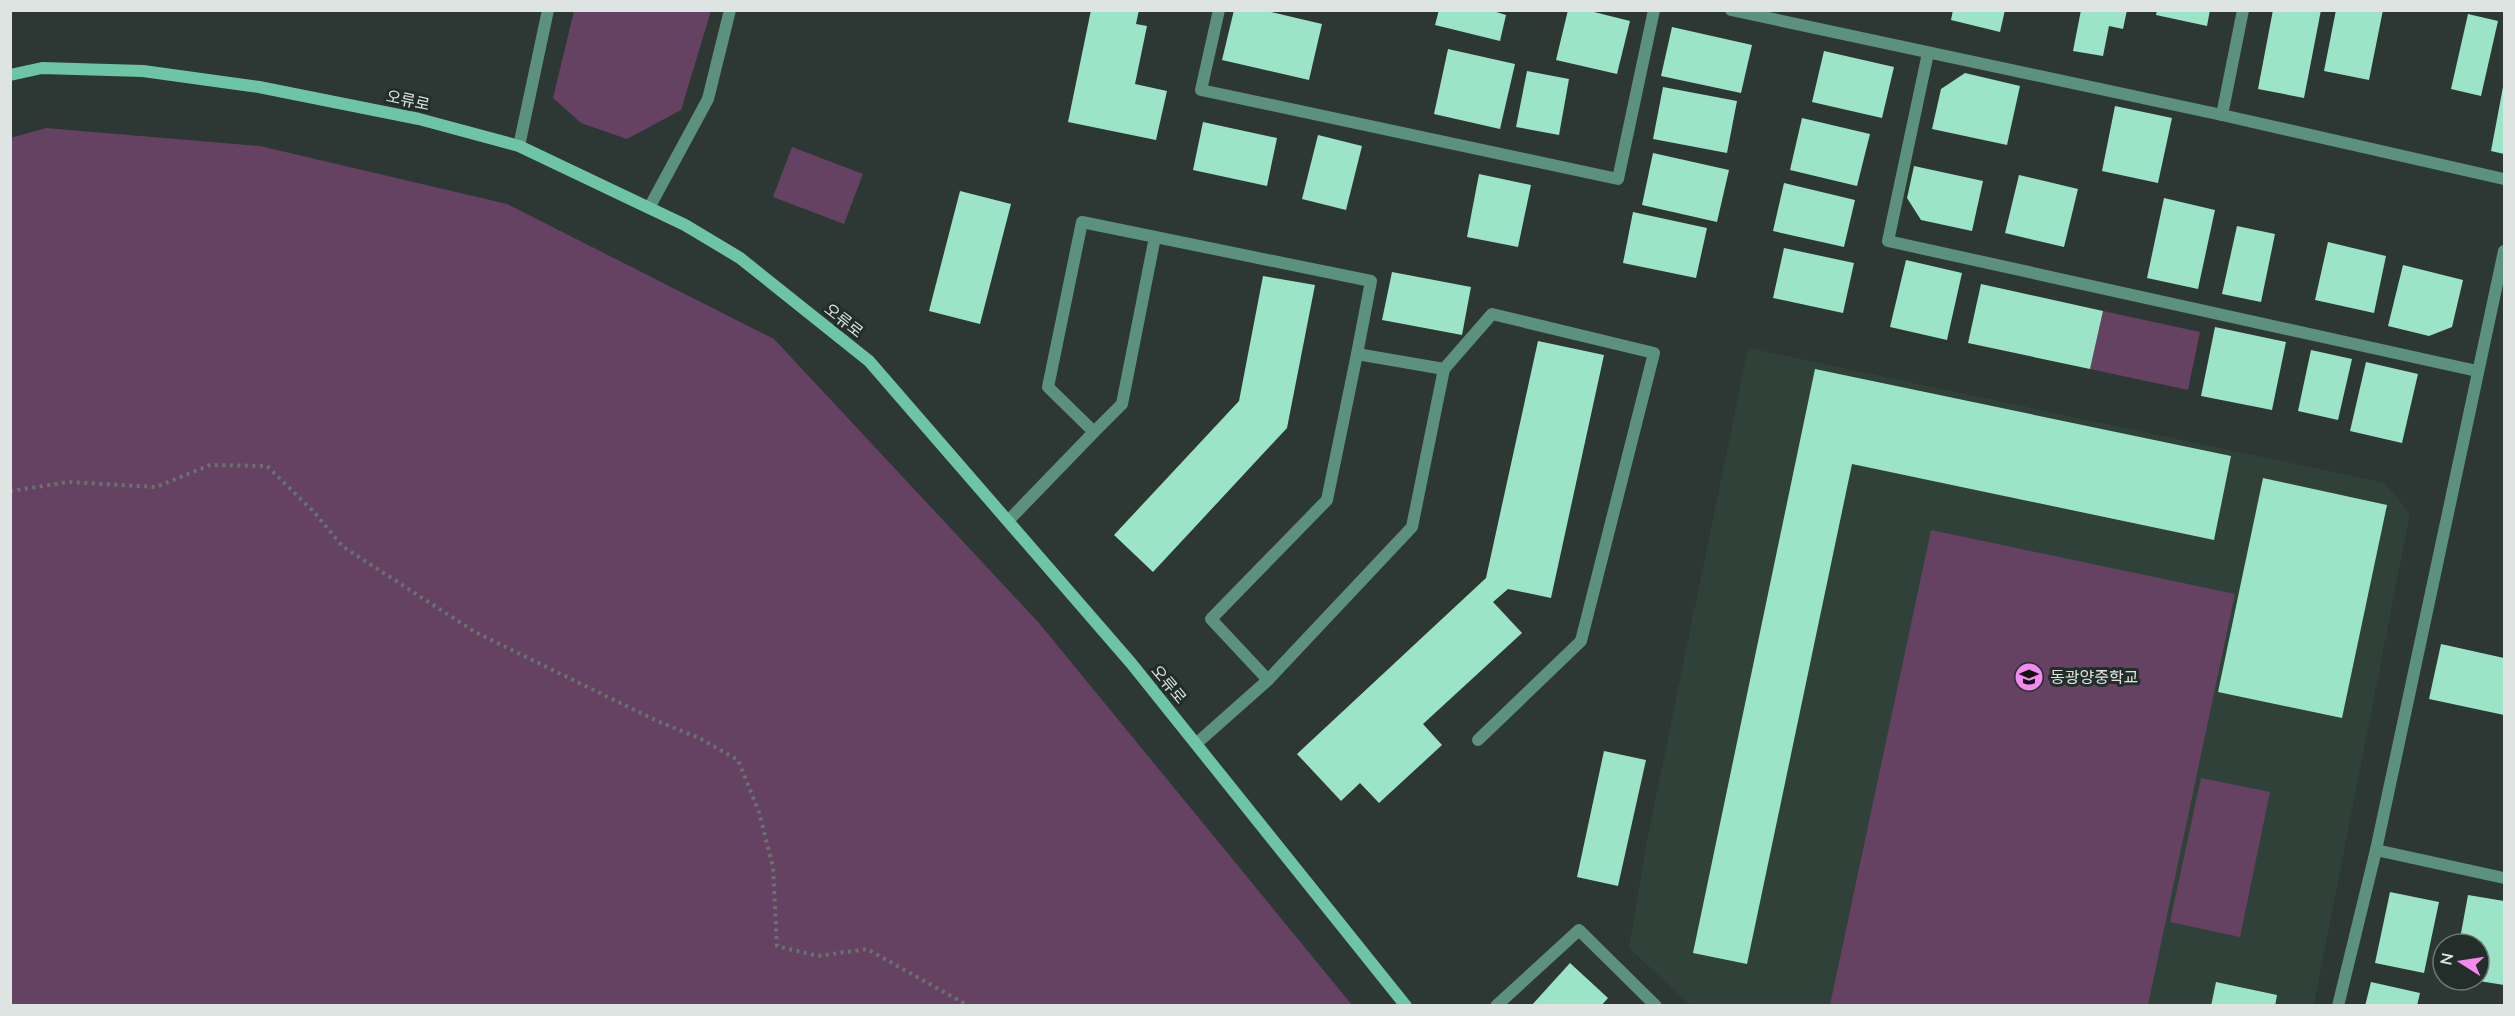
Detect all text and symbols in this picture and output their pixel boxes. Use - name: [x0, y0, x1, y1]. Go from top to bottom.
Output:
- street label: 오류로: [384, 86, 432, 116]
- street label: 오류로: [819, 299, 868, 343]
- street label: 오류로: [1146, 661, 1191, 709]
- school or university icon: 동광양중학교: [2013, 661, 2045, 693]
- place label: 동광양중학교: [2050, 667, 2138, 689]
- north arrow: [2431, 932, 2491, 992]
- text: N: [2435, 951, 2459, 967]

